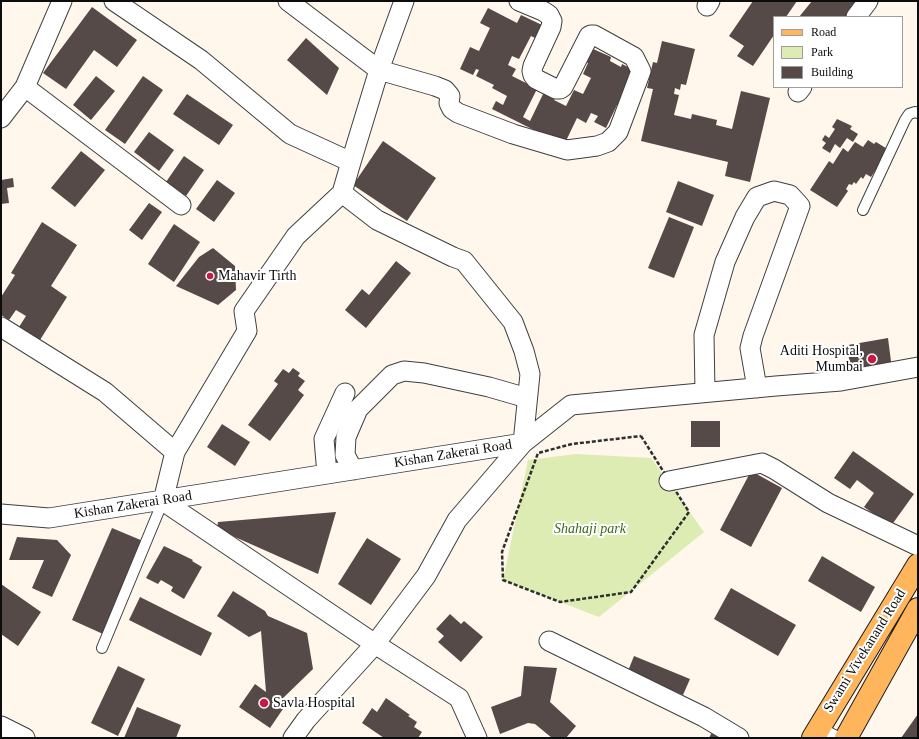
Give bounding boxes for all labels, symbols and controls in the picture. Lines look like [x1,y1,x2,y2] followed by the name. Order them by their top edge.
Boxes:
[773,16,903,88] legend
[811,25,836,39] text: Road
[811,45,833,59] text: Park
[811,65,853,79] text: Building
[218,268,296,284] place label: Mahavir Tirth
[205,271,215,281] marker: Mahavir Tirth
[780,343,863,376] place label: Aditi Hospital, Mumbai
[866,353,878,365] marker: Aditi Hospital, Mumbai
[393,436,513,472] street label: Kishan Zakerai Road
[73,487,193,523] street label: Kishan Zakerai Road
[554,521,626,537] park label: Shahaji park
[820,586,910,716] street label: Swami Vivekanand Road
[273,695,355,711] place label: Savla Hospital
[258,697,270,709] marker: Savla Hospital

